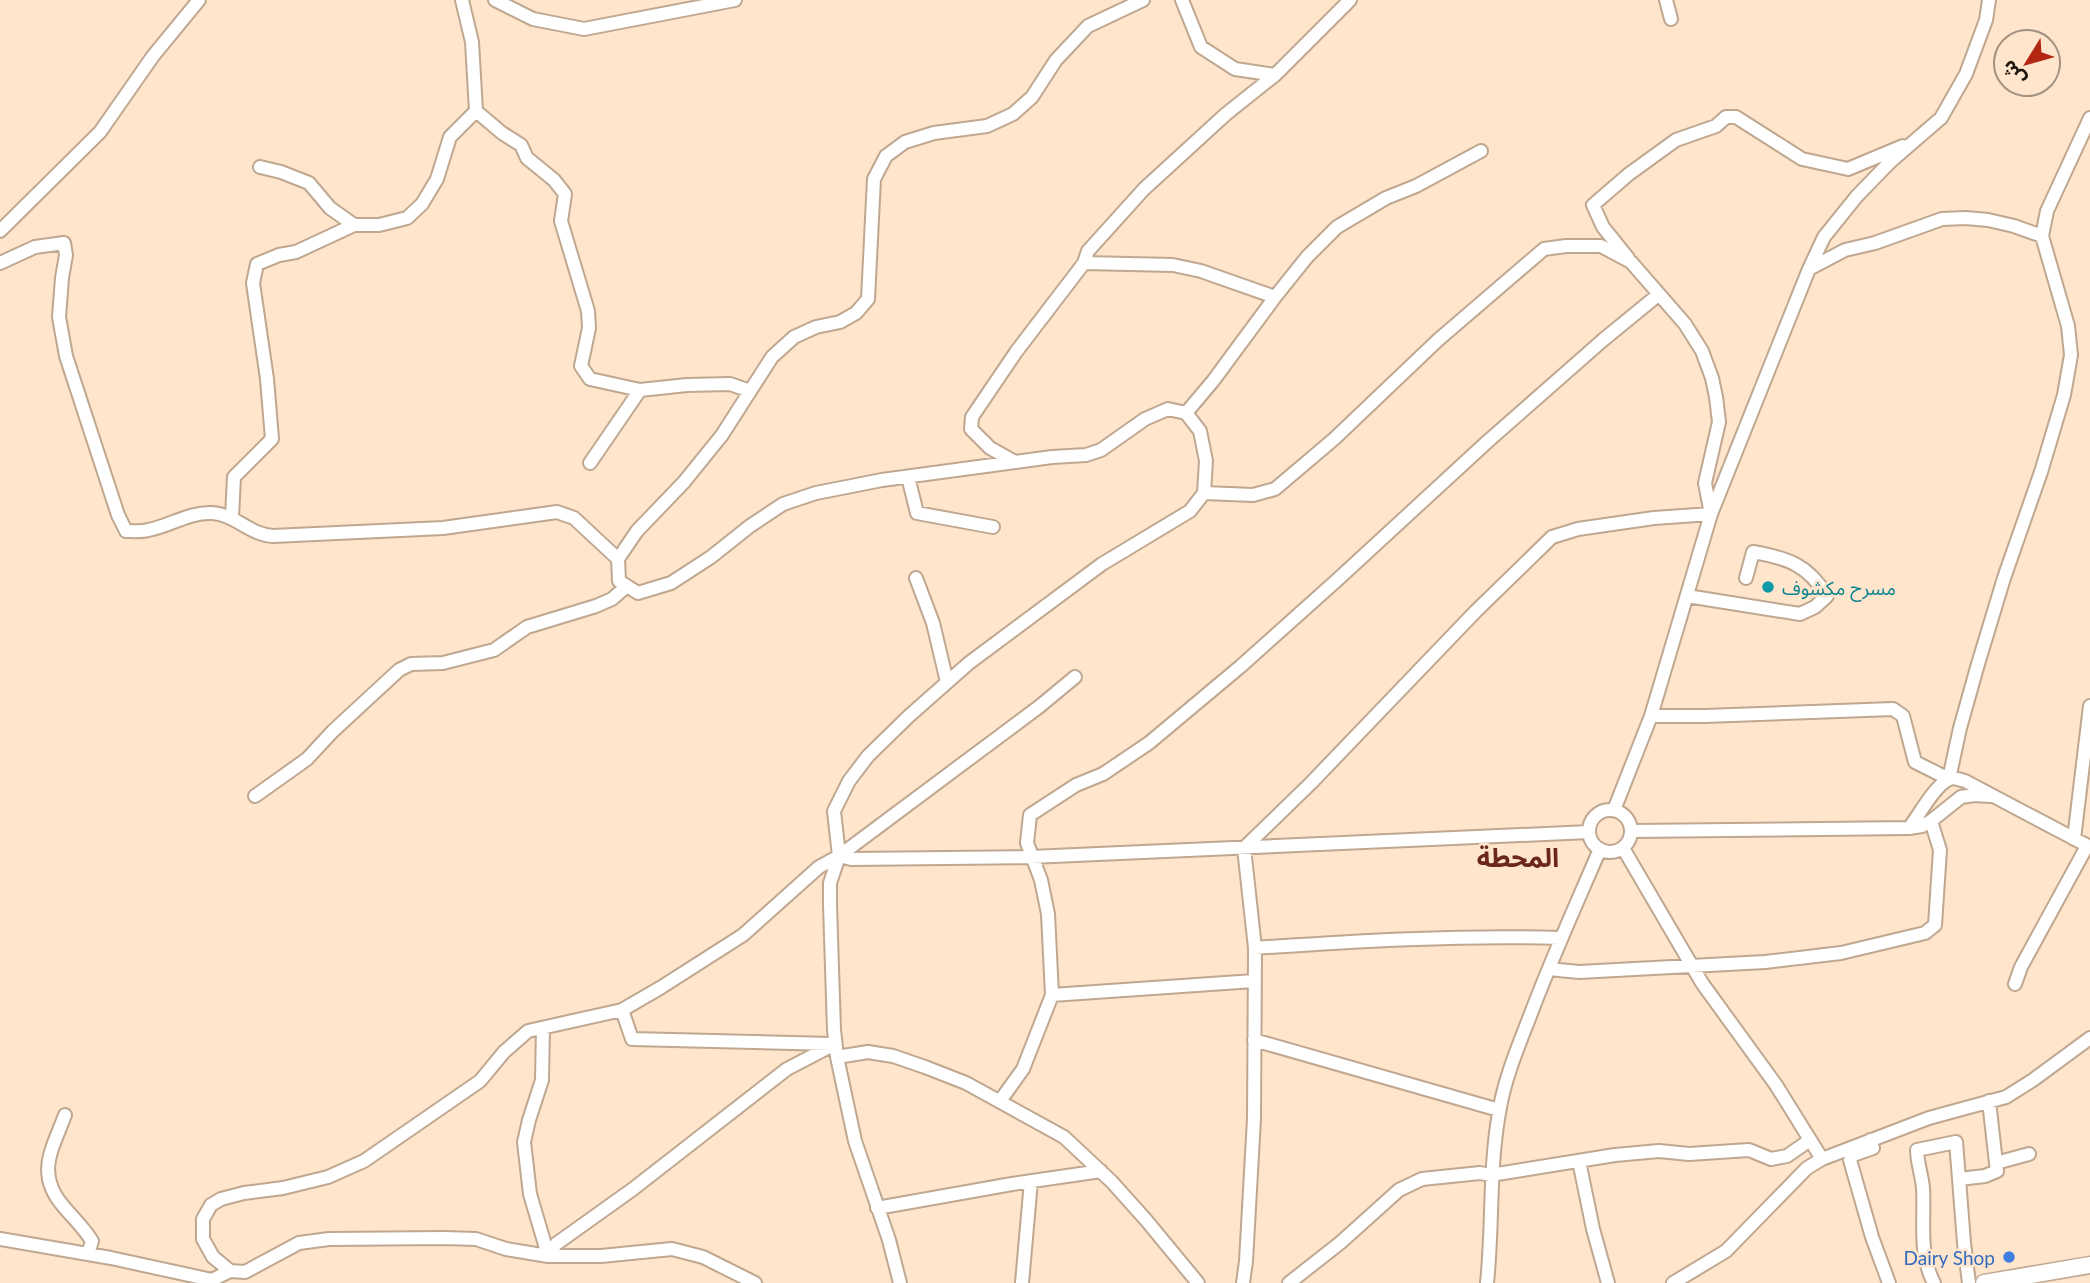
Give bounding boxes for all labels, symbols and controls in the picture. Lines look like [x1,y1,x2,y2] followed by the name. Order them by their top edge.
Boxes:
[1992,28,2062,98] north arrow
[1996,56,2030,91] text: ش
[1782,576,1896,602] place label: مسرح مكشوف
[1760,579,1776,595] marker: مسرح مكشوف
[1477,841,1559,873] district label: المحطة
[1904,1246,1995,1269] place label: Dairy Shop
[2001,1249,2017,1265] marker: Dairy Shop

